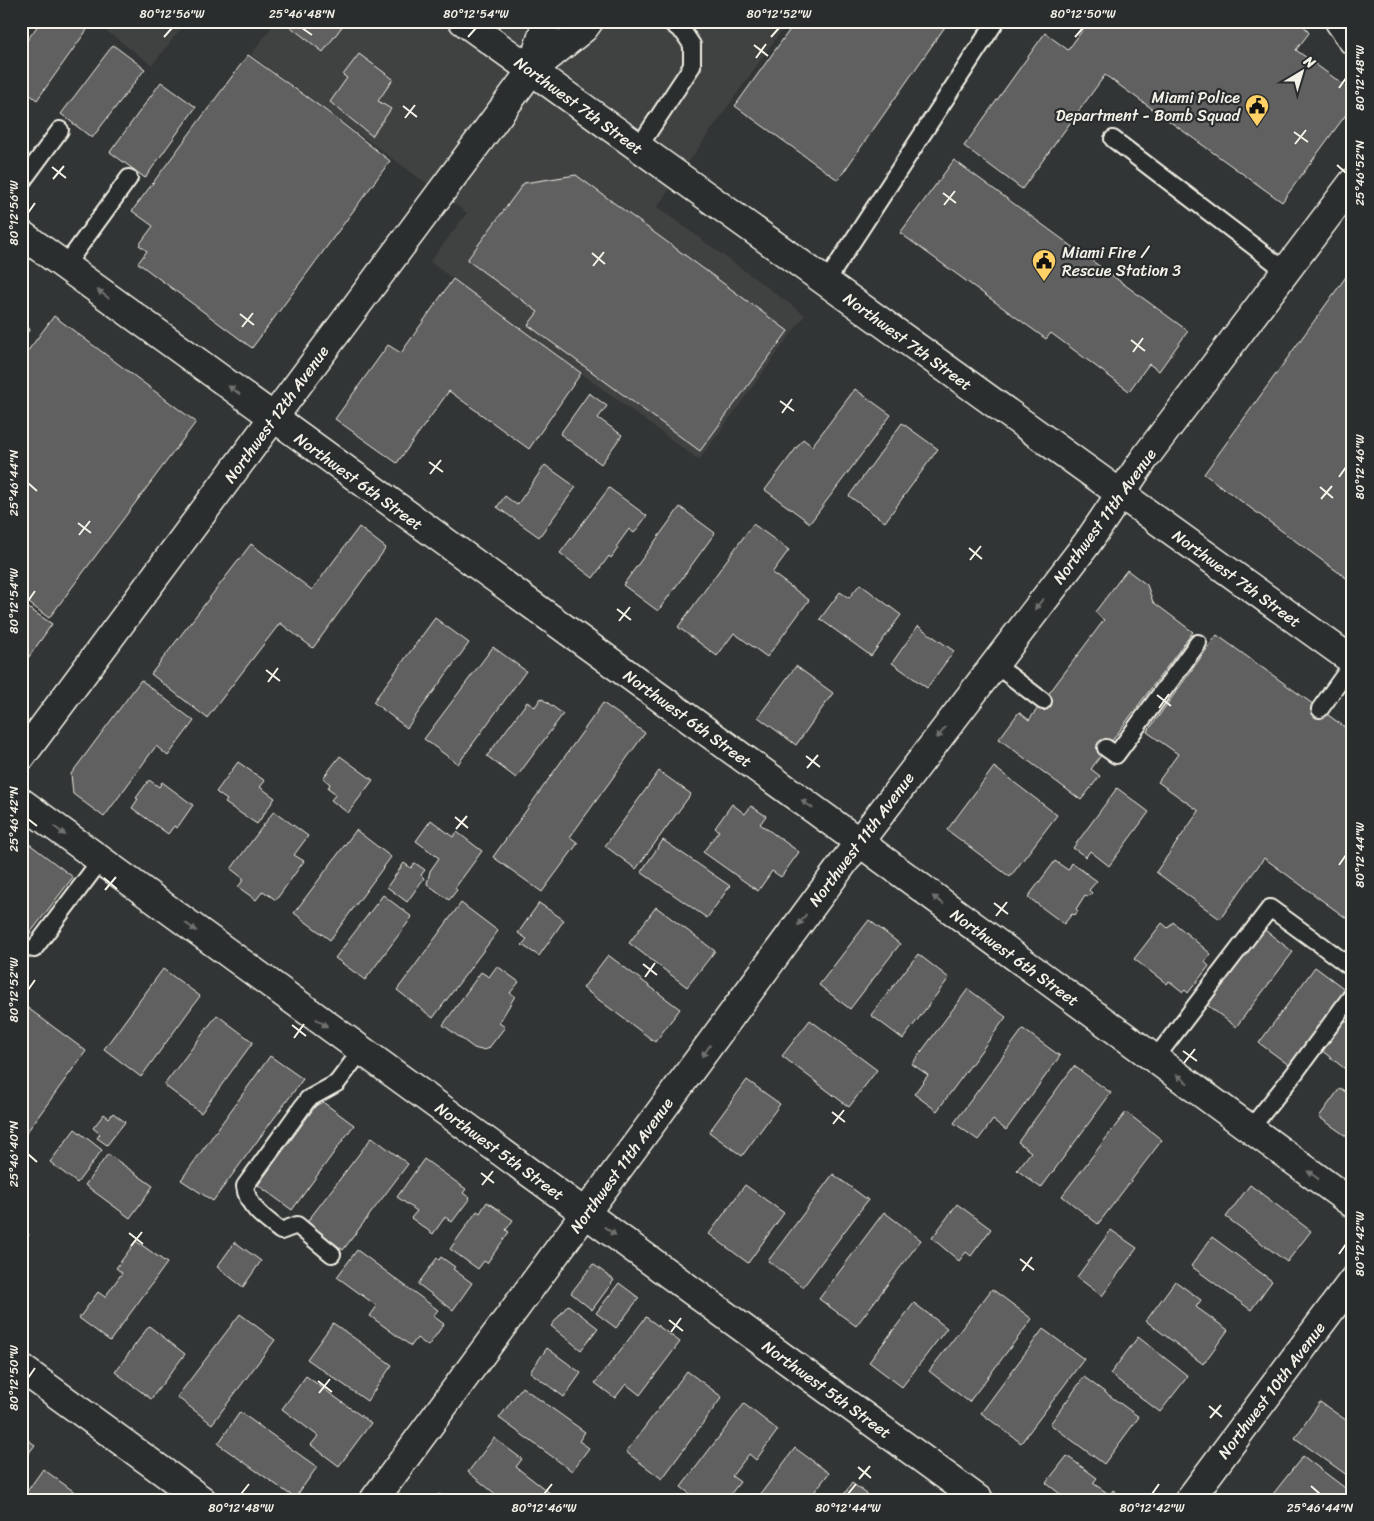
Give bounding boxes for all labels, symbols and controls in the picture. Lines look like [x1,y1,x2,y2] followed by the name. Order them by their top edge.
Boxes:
[140,3,205,25] text: 80°12'56"W
[269,3,336,25] text: 25°46'48"N
[443,3,510,25] text: 80°12'54"W
[747,3,812,25] text: 80°12'52"W
[1050,3,1117,25] text: 80°12'50"W
[1349,45,1371,111] text: 80°12'48"W
[1276,48,1326,98] north arrow
[508,49,649,162] street label: Northwest 7th Street
[1297,49,1321,75] text: N
[1056,83,1242,130] place label: Miami Police Department - Bomb Squad
[1244,93,1270,127] public building icon: Miami Police Department - Bomb Squad
[1349,139,1371,206] text: 25°46'52"N
[3,180,25,245] text: 80°12'56"W
[1062,238,1181,285] place label: Miami Fire / Rescue Station 3
[1031,248,1057,282] public building icon: Miami Fire / Rescue Station 3
[837,285,978,398] street label: Northwest 7th Street
[97,288,110,299] one-way arrow
[216,339,337,490] street label: Northwest 12th Avenue
[227,385,241,395] one-way arrow
[288,425,429,538] street label: Northwest 6th Street
[1349,434,1371,500] text: 80°12'46"W
[1045,442,1164,591] street label: Northwest 11th Avenue
[3,449,25,516] text: 25°46'44"N
[1166,522,1307,635] street label: Northwest 7th Street
[3,567,25,634] text: 80°12'54"W
[1034,597,1045,610] one-way arrow
[617,662,758,775] street label: Northwest 6th Street
[936,726,946,740] one-way arrow
[801,765,922,913] street label: Northwest 11th Avenue
[3,785,25,852] text: 25°46'42"N
[800,799,814,809] one-way arrow
[1349,821,1371,888] text: 80°12'44"W
[53,826,67,836] one-way arrow
[931,895,945,905] one-way arrow
[944,901,1085,1014] street label: Northwest 6th Street
[797,913,807,927] one-way arrow
[184,922,198,932] one-way arrow
[3,957,25,1022] text: 80°12'52"W
[316,1018,329,1028] one-way arrow
[700,1044,711,1057] one-way arrow
[1176,1074,1189,1085] one-way arrow
[562,1091,681,1240] street label: Northwest 11th Avenue
[429,1094,571,1208] street label: Northwest 5th Street
[3,1120,25,1187] text: 25°46'40"N
[1306,1170,1320,1180] one-way arrow
[1349,1211,1371,1277] text: 80°12'42"W
[603,1226,617,1236] one-way arrow
[1210,1315,1333,1465] street label: Northwest 10th Avenue
[756,1332,898,1446] street label: Northwest 5th Street
[3,1344,25,1411] text: 80°12'50"W
[208,1497,274,1519] text: 80°12'48"W
[511,1497,577,1519] text: 80°12'46"W
[815,1497,882,1519] text: 80°12'44"W
[1119,1497,1185,1519] text: 80°12'42"W
[1287,1497,1354,1519] text: 25°46'44"N

